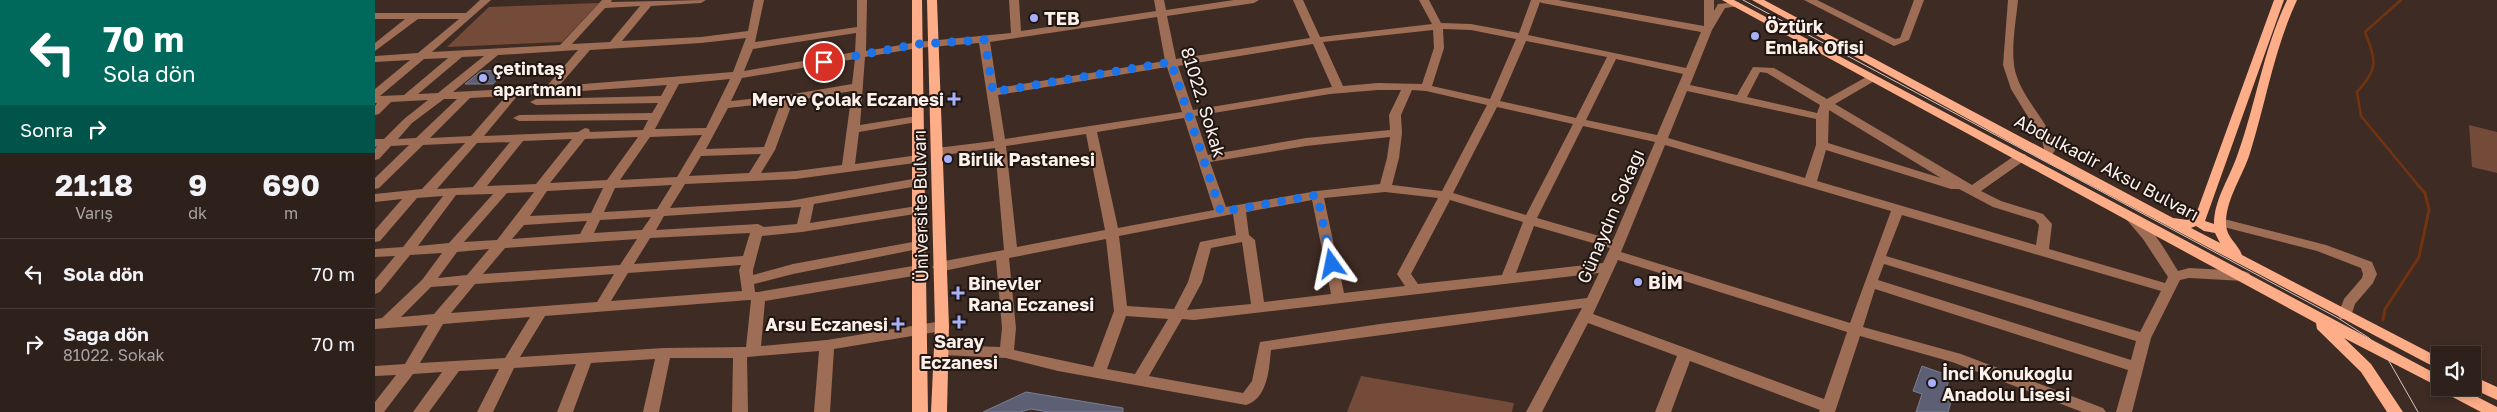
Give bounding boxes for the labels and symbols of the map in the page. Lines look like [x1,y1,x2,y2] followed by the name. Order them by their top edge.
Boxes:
[1044,7,1080,29] place label: TEB
[1028,12,1040,24] marker: TEB
[1765,15,1864,58] place label: Öztürk Emlak Ofisi
[1749,30,1761,42] marker: Öztürk Emlak Ofisi
[803,41,845,83] pin
[1177,44,1231,160] street label: 81022. Sokak
[493,57,582,100] place label: çetintaş apartmanı
[477,72,489,84] marker: çetintaş apartmanı
[752,88,944,110] place label: Merve Çolak Eczanesi
[948,93,960,105] marker: Merve Çolak Eczanesi
[2011,109,2203,225] street label: Abdulkadir Aksu Bulvarı
[908,130,932,282] street label: Üniversite Bulvarı
[1572,145,1648,287] street label: Günaydın Sokağı
[958,148,1095,170] place label: Birlik Pastanesi
[942,153,954,165] marker: Birlik Pastanesi
[1305,237,1357,289] position arrow
[1648,271,1683,293] place label: BİM
[968,272,1094,315] place label: Binevler Rana Eczanesi
[1632,276,1644,288] marker: BİM
[952,287,964,299] marker: Binevler Rana Eczanesi
[765,313,888,335] place label: Arsu Eczanesi
[953,316,965,328] marker: Saray Eczanesi
[892,318,904,330] marker: Arsu Eczanesi
[920,330,998,373] place label: Saray Eczanesi
[1942,362,2073,405] place label: İnci Konukoğlu Anadolu Lisesi
[1926,377,1938,389] marker: İnci Konukoğlu Anadolu Lisesi

